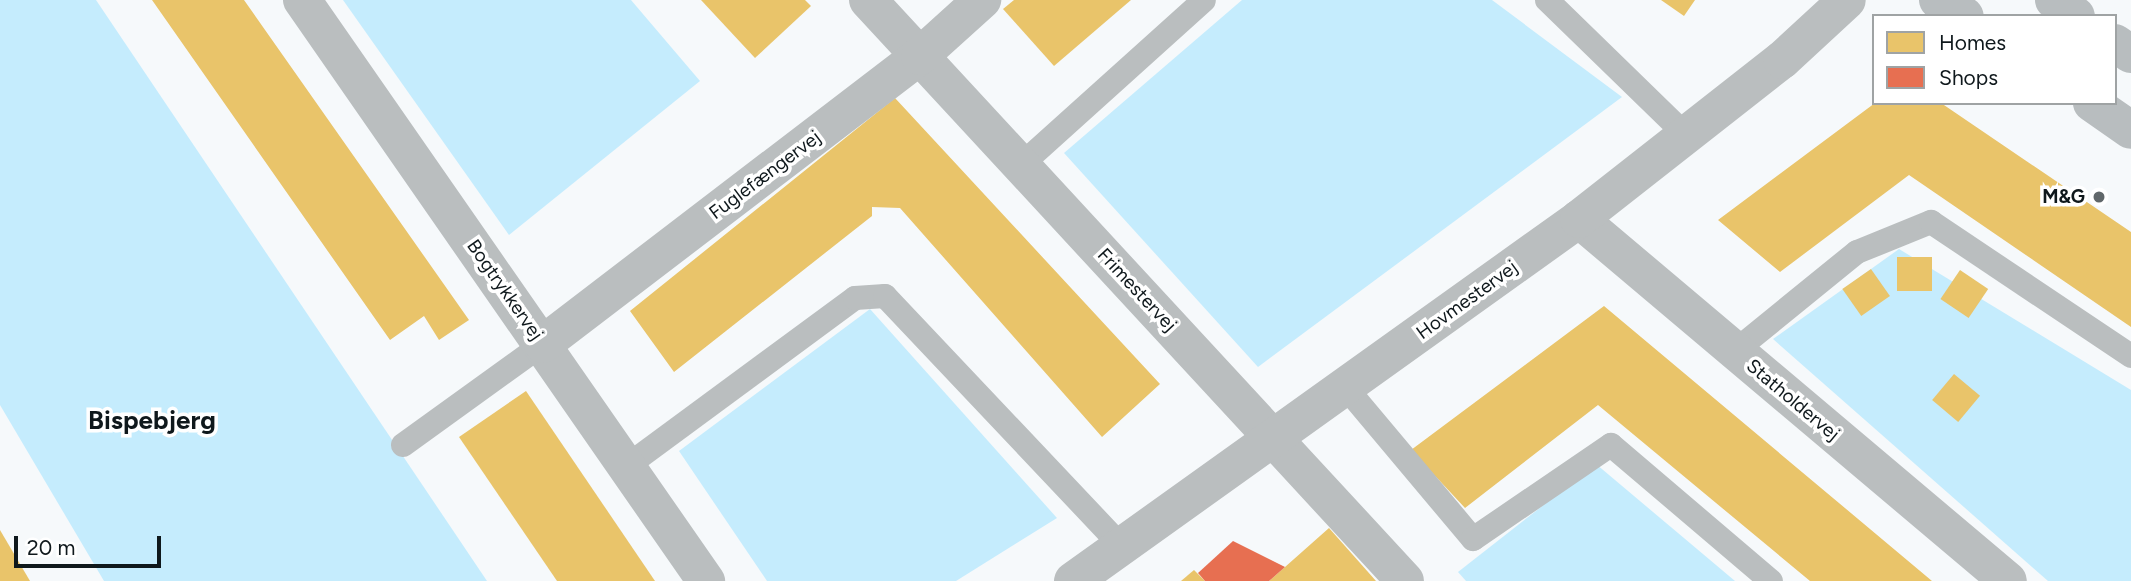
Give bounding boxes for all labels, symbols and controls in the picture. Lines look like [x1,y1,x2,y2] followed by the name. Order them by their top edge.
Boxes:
[1872,14,2117,105] legend
[1939,30,2006,55] text: Homes
[1939,65,1998,90] text: Shops
[705,126,825,224] street label: Fuglefængervej
[2042,186,2085,208] place label: M&G
[2091,189,2107,205] marker: M&G
[462,235,548,345] street label: Bogtrykkervej
[1093,244,1181,336] street label: Frimestervej
[1412,256,1522,344] street label: Hovmestervej
[1742,354,1844,446] street label: Statholdervej
[88,405,216,437] district label: Bispebjerg
[18,522,164,566] scale bar
[27,535,75,560] text: 20 m

